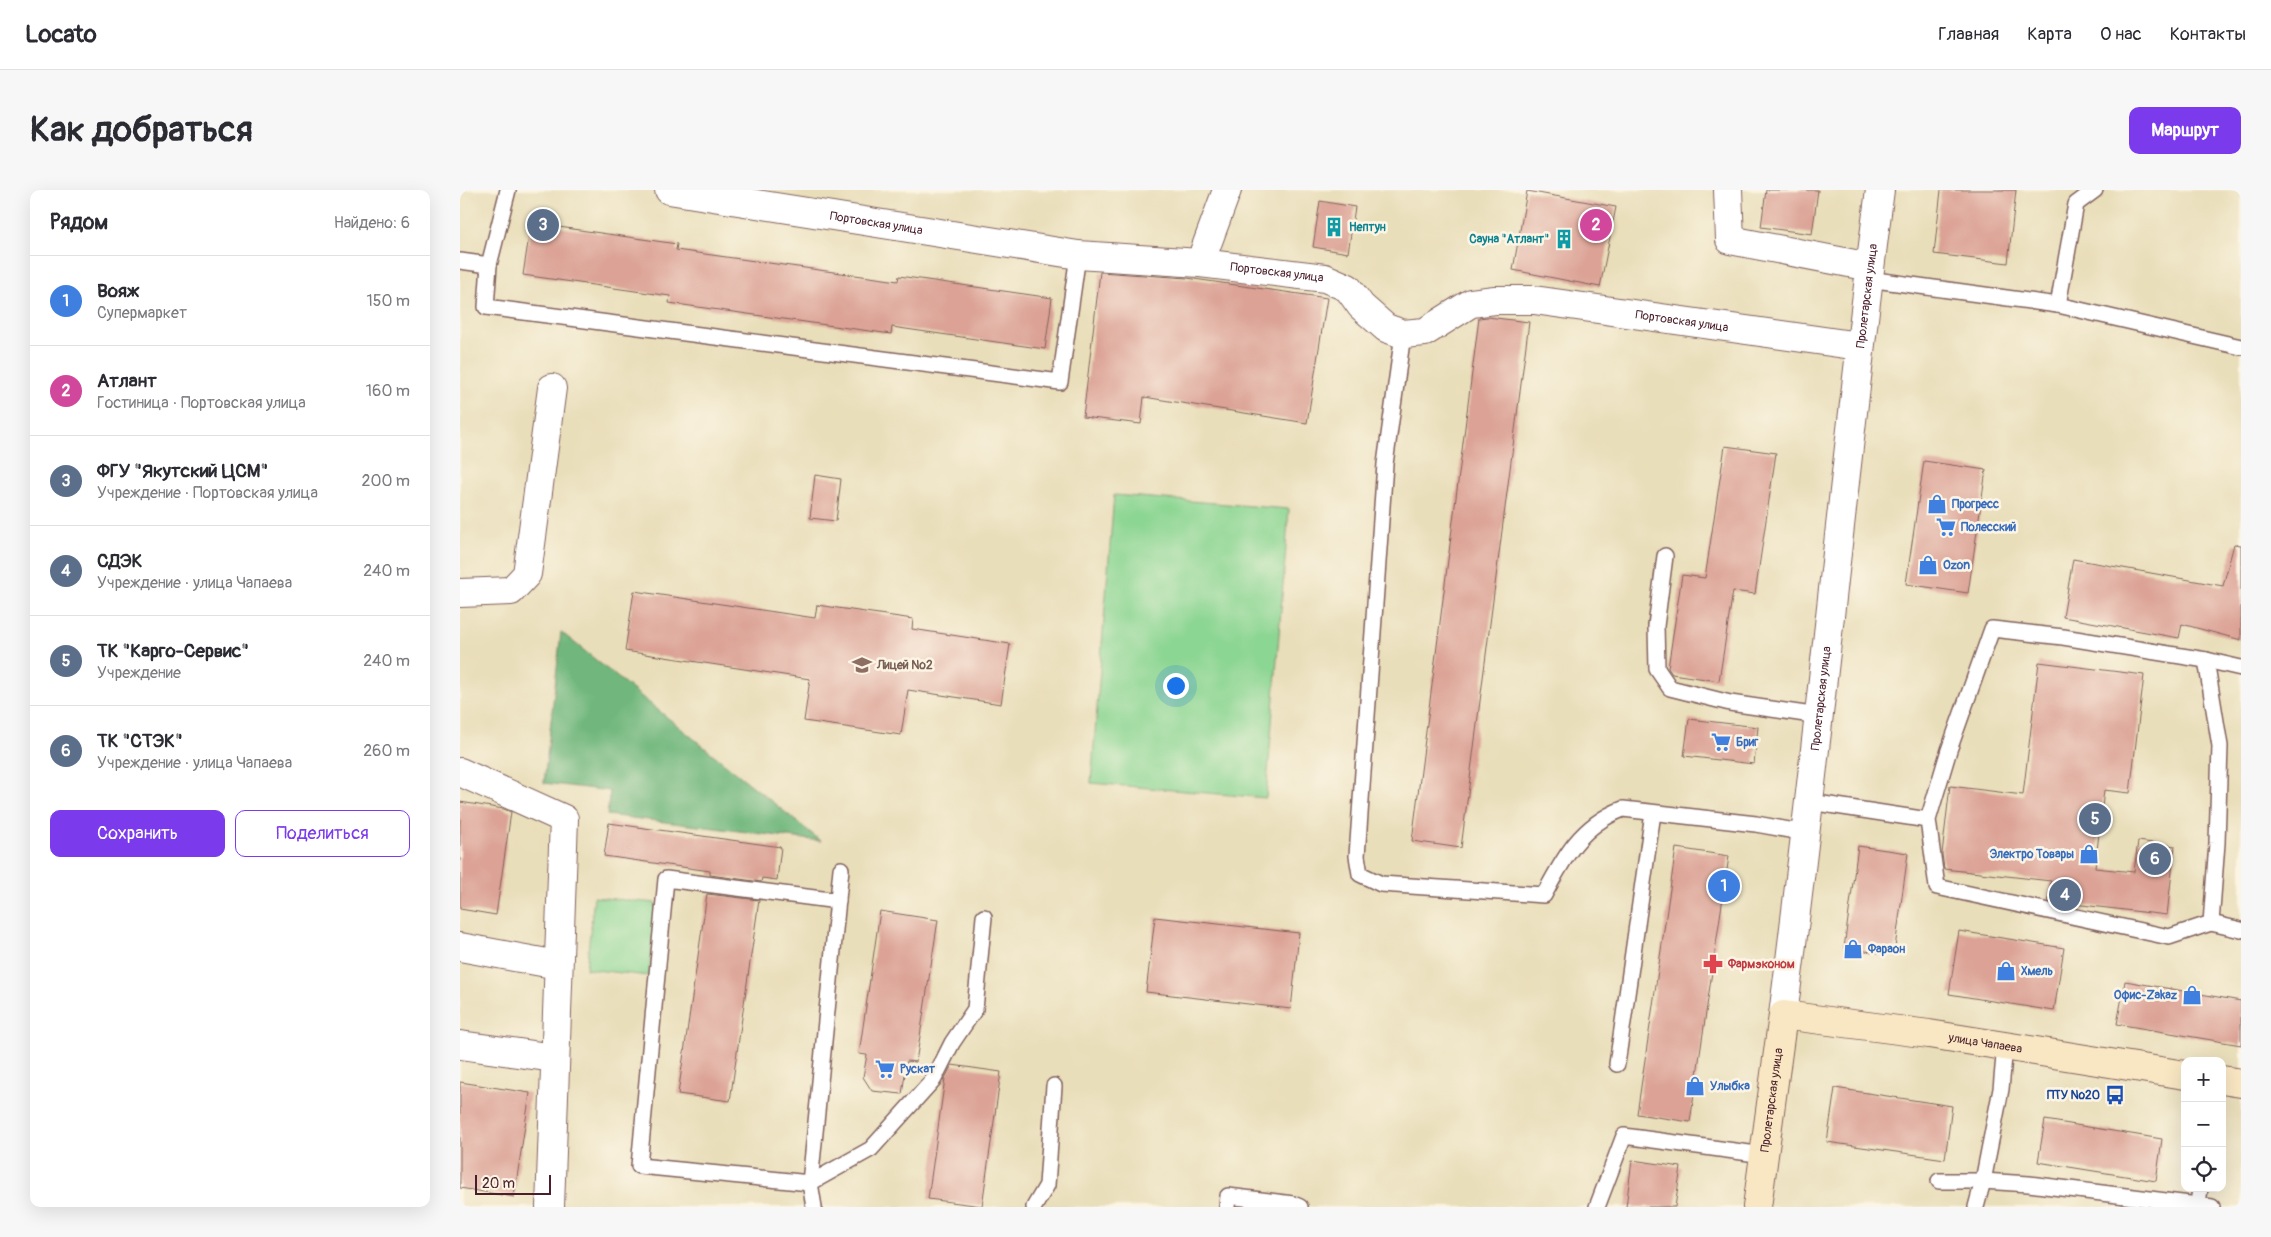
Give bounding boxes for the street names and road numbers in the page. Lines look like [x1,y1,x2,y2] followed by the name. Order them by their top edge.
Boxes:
[829,209,924,238] street label: Портовская улица
[1853,243,1881,349] street label: Пролетарская улица
[1230,260,1325,286] street label: Портовская улица
[1634,307,1730,335] street label: Портовская улица
[1808,645,1835,751] street label: Пролетарская улица
[1946,1030,2024,1057] street label: улица Чапаева
[1758,1047,1787,1153] street label: Пролетарская улица

